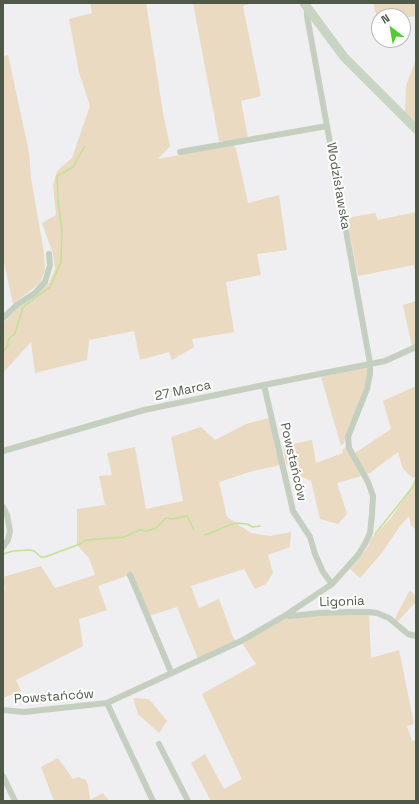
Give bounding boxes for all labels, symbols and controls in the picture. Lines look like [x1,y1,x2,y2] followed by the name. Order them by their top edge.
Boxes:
[371,8,411,48] north arrow
[379,11,392,26] text: N
[323,141,353,231] street label: Wodzisławska
[153,377,213,405] street label: 27 Marca
[276,421,310,503] street label: Powstańców
[319,593,365,611] street label: Ligonia
[14,686,94,708] street label: Powstańców

